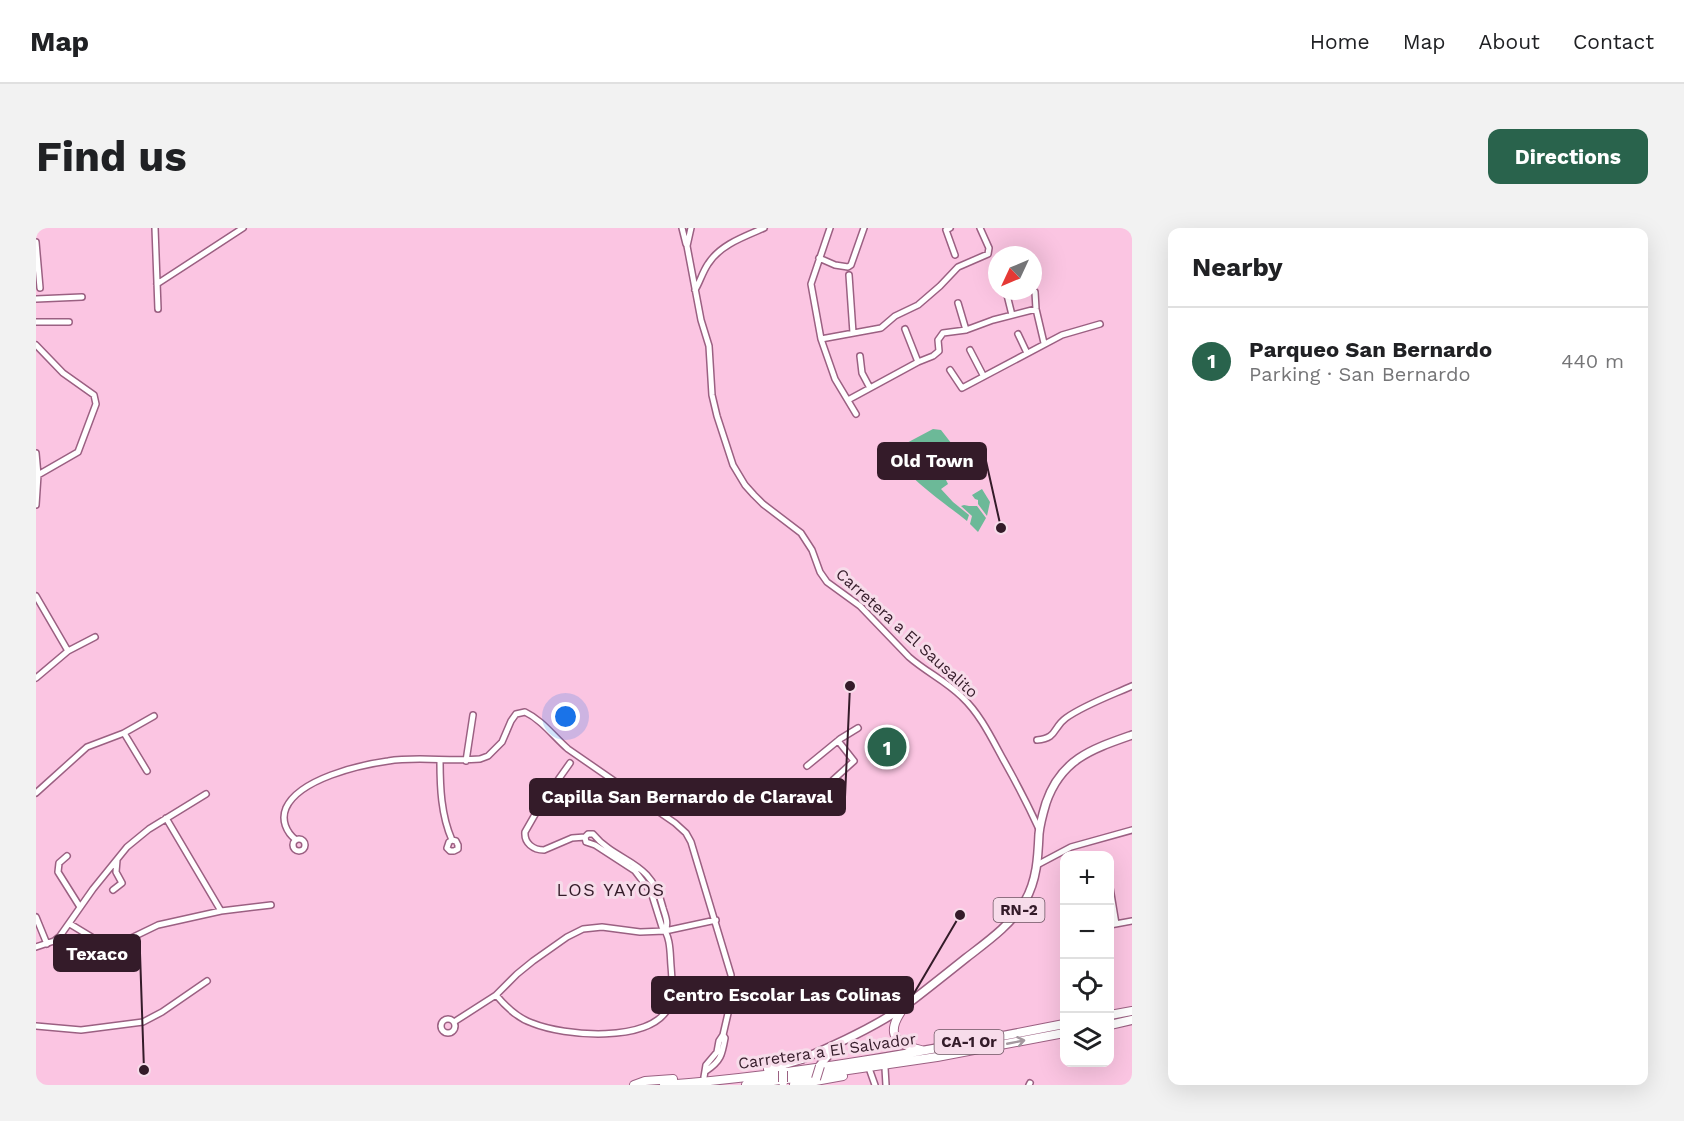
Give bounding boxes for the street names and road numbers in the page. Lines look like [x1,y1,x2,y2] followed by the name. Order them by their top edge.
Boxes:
[832,564,982,702] street label: Carretera a El Sausalito
[994,898,1044,922] road number: RN-2
[737,1029,918,1073] street label: Carretera a El Salvador
[934,1030,1004,1054] road number: CA-1 Or

